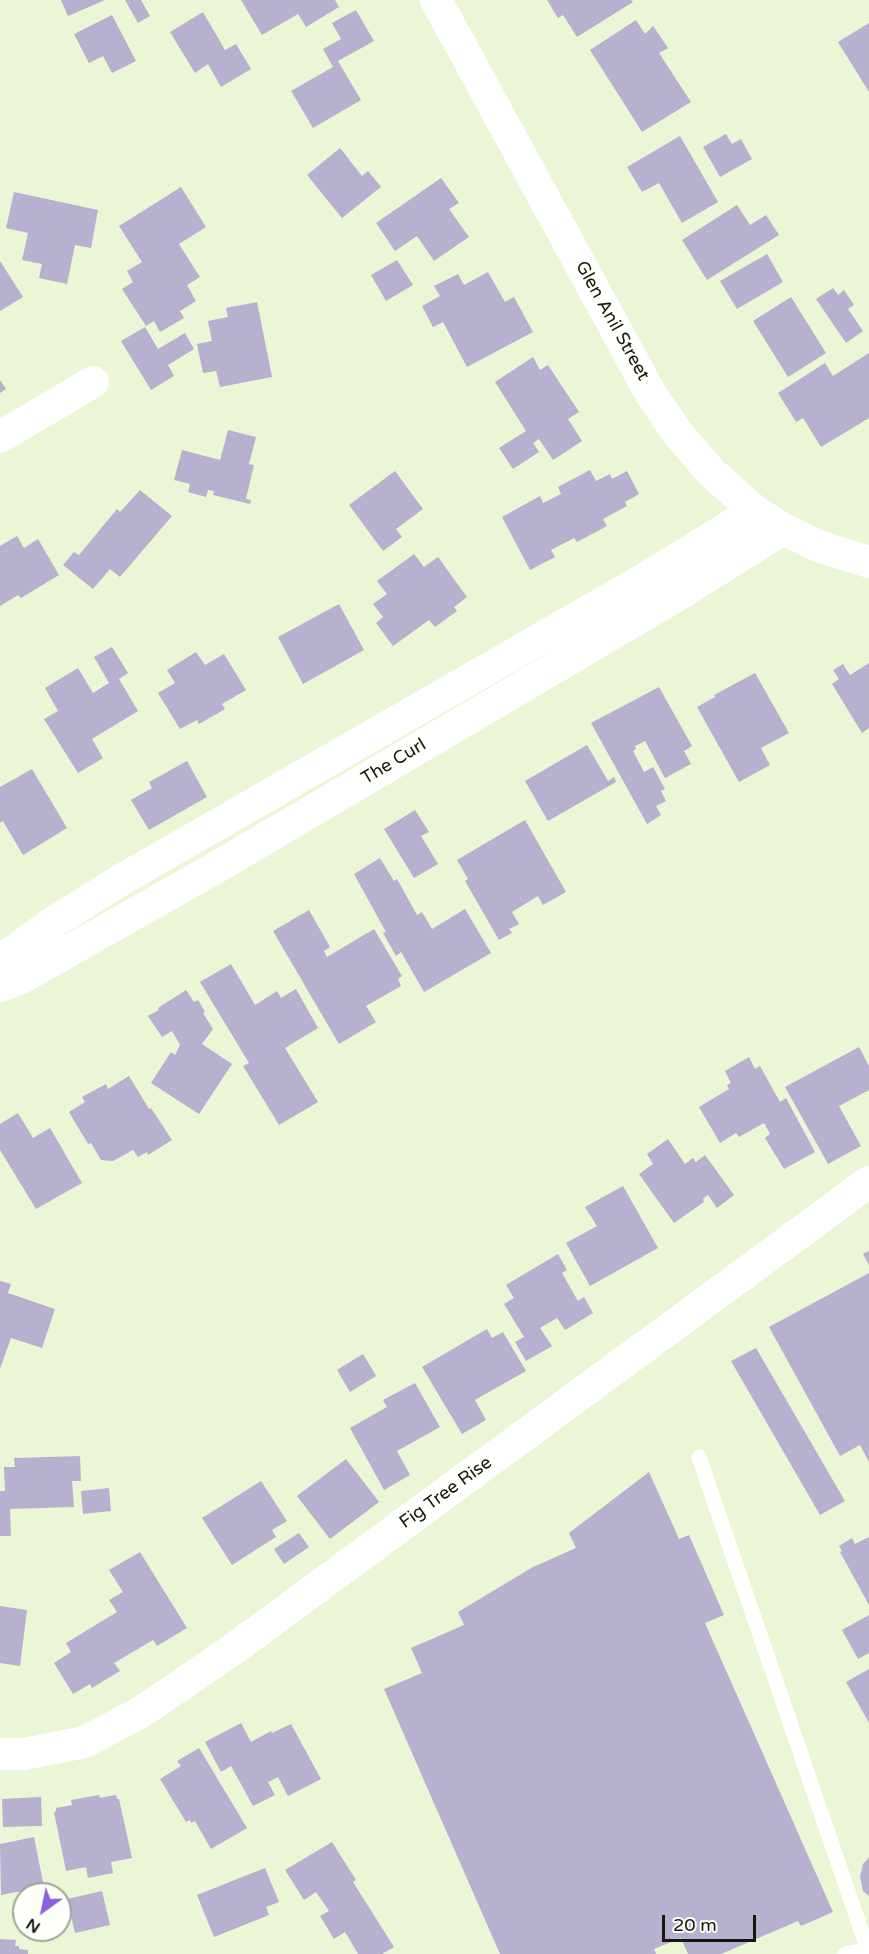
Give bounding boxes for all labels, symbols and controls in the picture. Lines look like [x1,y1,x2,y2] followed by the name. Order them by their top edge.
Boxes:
[570,257,654,385] street label: Glen Anil Street
[358,734,430,790] street label: The Curl
[396,1452,496,1534] street label: Fig Tree Rise
[12,1882,72,1942] north arrow
[665,1903,760,1941] scale bar
[22,1914,44,1937] text: N
[673,1914,717,1936] text: 20 m

